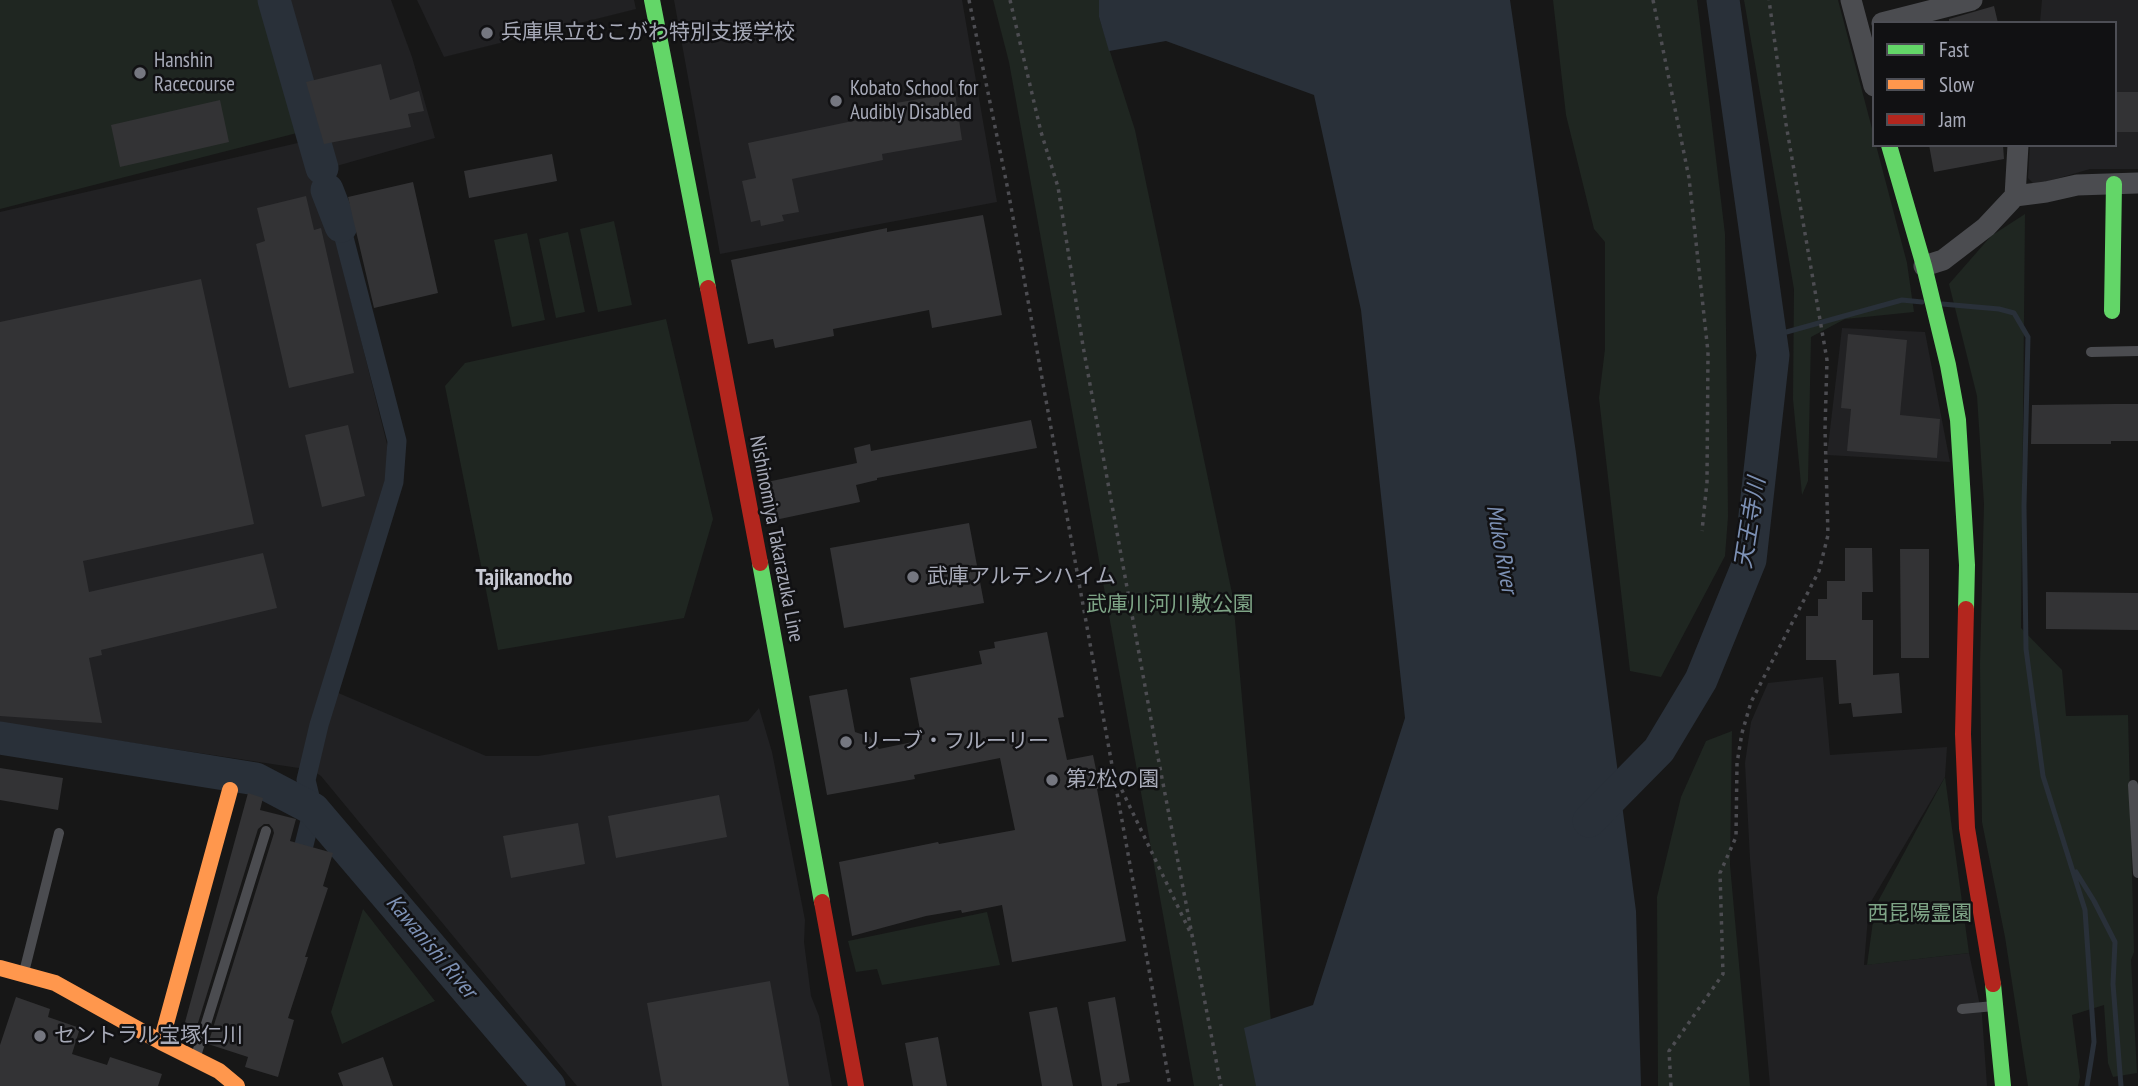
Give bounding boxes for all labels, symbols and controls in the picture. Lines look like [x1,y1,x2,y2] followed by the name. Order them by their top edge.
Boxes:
[501,20,795,46] place label: 兵庫県立むこがわ特別支援学校
[1872,21,2117,147] legend
[479,25,495,41] marker: 兵庫県立むこがわ特別支援学校
[1939,36,1969,63] text: Fast
[154,48,235,98] place label: Hanshin Racecourse
[132,65,148,81] marker: Hanshin Racecourse
[1939,71,1974,98] text: Slow
[850,76,978,126] place label: Kobato School for Audibly Disabled
[828,93,844,109] marker: Kobato School for Audibly Disabled
[1939,106,1966,133] text: Jam
[744,434,808,644] street label: Nishinomiya Takarazuka Line
[1730,475,1772,571] water label: 天王寺川
[1480,503,1522,595] water label: Muko River
[476,564,572,592] district label: Tajikanocho
[927,564,1116,590] place label: 武庫アルテンハイム
[905,569,921,585] marker: 武庫アルテンハイム
[1086,592,1254,618] park label: 武庫川河川敷公園
[860,729,1049,755] place label: リーブ・フルーリー
[838,734,854,750] marker: リーブ・フルーリー
[1066,767,1159,793] place label: 第2松の園
[1044,772,1060,788] marker: 第2松の園
[380,890,482,1004] water label: Kawanishi River
[1868,901,1972,927] park label: 西昆陽霊園
[54,1023,243,1049] place label: セントラル宝塚仁川
[32,1028,48,1044] marker: セントラル宝塚仁川

